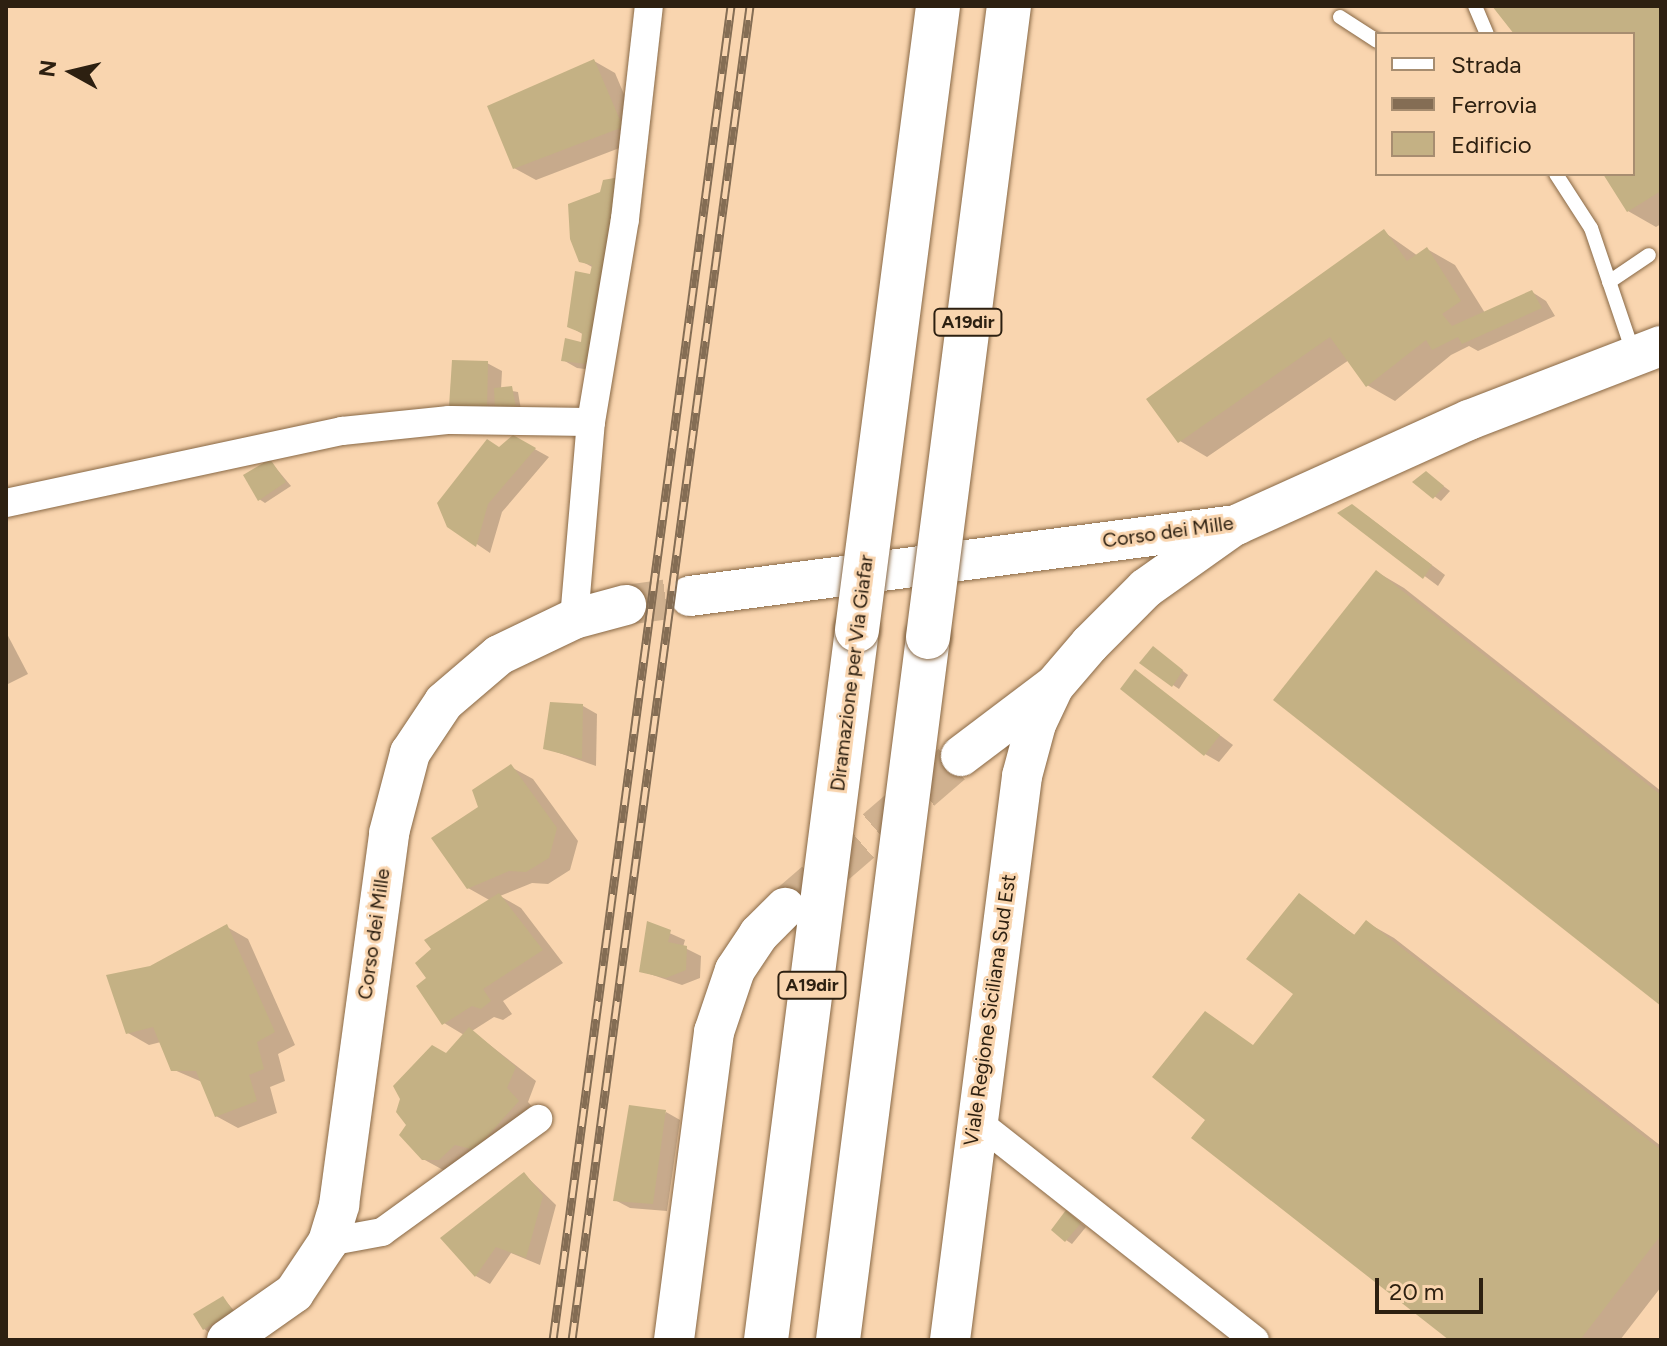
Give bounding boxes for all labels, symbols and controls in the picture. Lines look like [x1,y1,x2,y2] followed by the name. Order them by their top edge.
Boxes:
[32,32,112,112] north arrow
[1375,32,1635,176] legend
[1451,50,1521,79] text: Strada
[33,58,62,79] text: N
[1451,90,1537,119] text: Ferrovia
[1451,130,1532,159] text: Edificio
[932,308,1004,336] road number: A19dir
[1101,511,1235,553] street label: Corso dei Mille
[826,553,878,793] street label: Diramazione per Via Giafar
[353,867,395,1001] street label: Corso dei Mille
[959,873,1021,1147] street label: Viale Regione Siciliana Sud Est
[776,971,848,999] road number: A19dir
[1379,1262,1487,1312] scale bar
[1389,1277,1444,1306] text: 20 m

